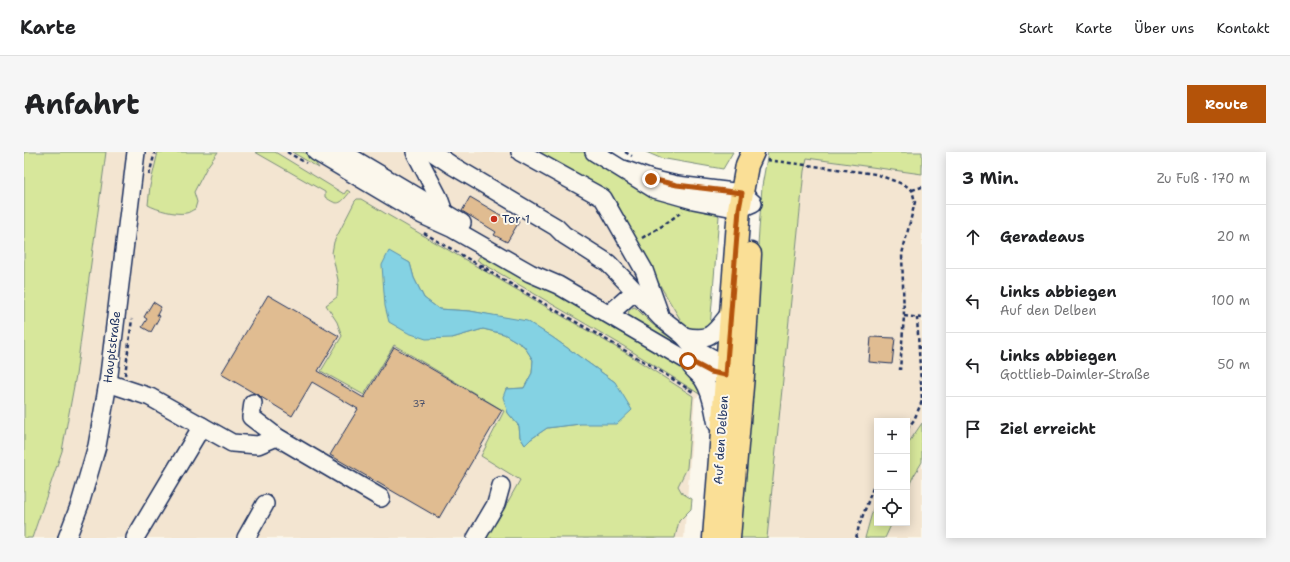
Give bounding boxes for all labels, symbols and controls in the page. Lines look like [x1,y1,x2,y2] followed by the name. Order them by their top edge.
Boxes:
[20,15,76,40] text: Karte
[1019,19,1053,37] text: Start
[1075,19,1112,37] text: Karte
[1134,19,1194,37] text: Über uns
[1216,19,1270,37] text: Kontakt
[24,85,140,123] text: Anfahrt
[1187,85,1266,123] button: Route
[962,167,1019,189] text: 3 Min.
[642,170,660,188] route end
[1157,170,1250,187] text: Zu Fuß · 170 m
[502,211,530,227] place label: Tor 1
[489,214,499,224] marker: Tor 1
[962,226,984,248] icon: ahead
[1000,227,1085,247] text: Geradeaus
[1217,228,1250,245] text: 20 m
[1000,282,1116,302] text: Links abbiegen
[962,290,984,312] icon: left
[1211,292,1250,309] text: 100 m
[1000,302,1096,319] text: Auf den Delben
[100,310,124,384] street label: Hauptstraße
[1000,346,1116,366] text: Links abbiegen
[679,352,697,370] route start
[962,354,984,376] icon: left
[1217,356,1250,373] text: 50 m
[1000,366,1150,383] text: Gottlieb-Daimler-Straße
[710,395,732,485] street label: Auf den Delben
[412,397,426,410] house number: 37
[874,418,910,526] map controls
[874,418,910,454] button: +
[962,418,984,440] icon: arrive
[1000,419,1096,439] text: Ziel erreicht
[874,454,910,490] button: −
[874,490,910,526] button: locate

